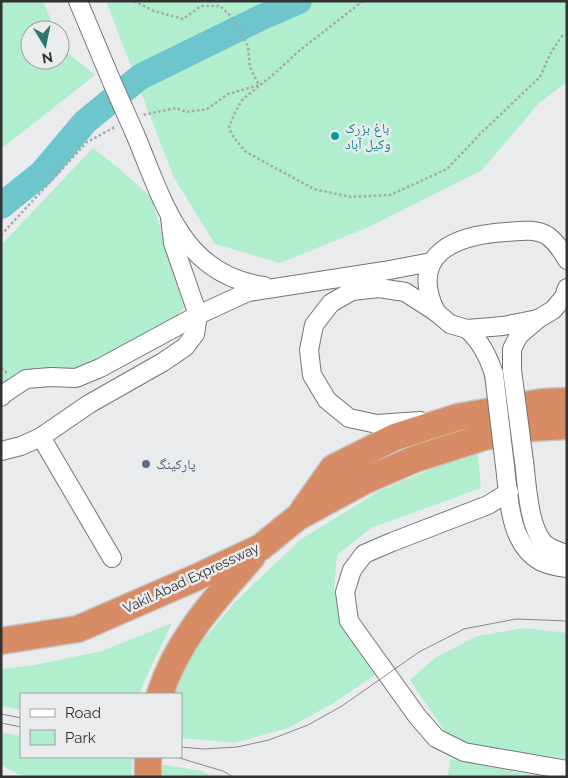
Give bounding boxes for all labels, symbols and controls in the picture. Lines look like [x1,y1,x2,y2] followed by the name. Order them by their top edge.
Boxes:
[20,20,70,70] north arrow
[41,49,54,67] text: N
[345,120,391,153] place label: باغ بزرک وکیل آباد
[329,130,341,142] marker: باغ بزرک وکیل آباد
[156,456,196,473] place label: پارکینگ
[140,458,152,470] marker: پارکینگ
[120,539,262,617] street label: Vakil Abad Expressway
[20,693,182,758] legend
[65,704,101,722] text: Road
[65,729,96,747] text: Park

